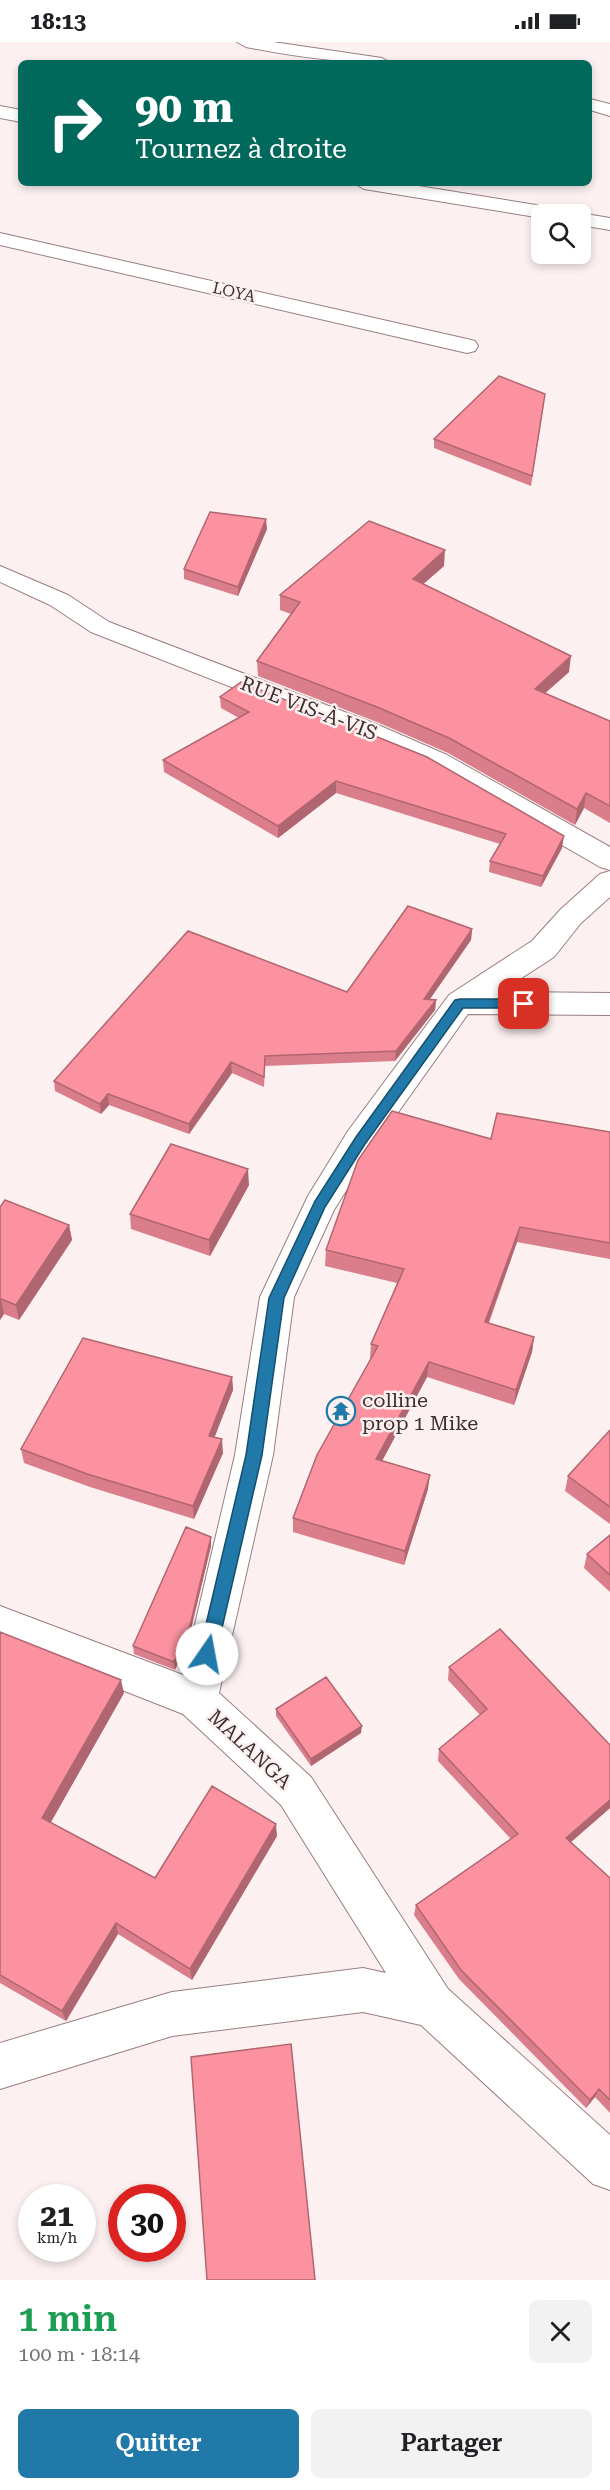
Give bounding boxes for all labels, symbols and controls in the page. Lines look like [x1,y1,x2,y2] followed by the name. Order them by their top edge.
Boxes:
[30,9,86,34] text: 18:13
[135,83,233,132] text: 90 m
[36,84,114,162] icon: right
[135,133,347,165] text: Tournez à droite
[531,204,591,264] map controls
[531,204,591,264] button: search
[211,278,258,306] street label: LOYA
[237,671,381,745] street label: RUE VIS-À-VIS
[498,978,549,1029] pin
[507,987,540,1020] icon: arrive
[362,1388,478,1435] place label: colline prop 1 Mike
[325,1395,357,1427] temple icon: colline prop 1 Mike
[175,1622,239,1686] position arrow
[203,1704,297,1794] street label: MALANGA
[108,2184,186,2262] speed limit sign: 30
[40,2198,74,2233] text: 21
[37,2229,77,2247] text: km/h
[18,2298,117,2340] text: 1 min
[529,2300,592,2363] button: close
[18,2342,140,2366] text: 100 m · 18:14
[18,2409,299,2478] button: Quitter
[311,2409,592,2478] button: Partager

